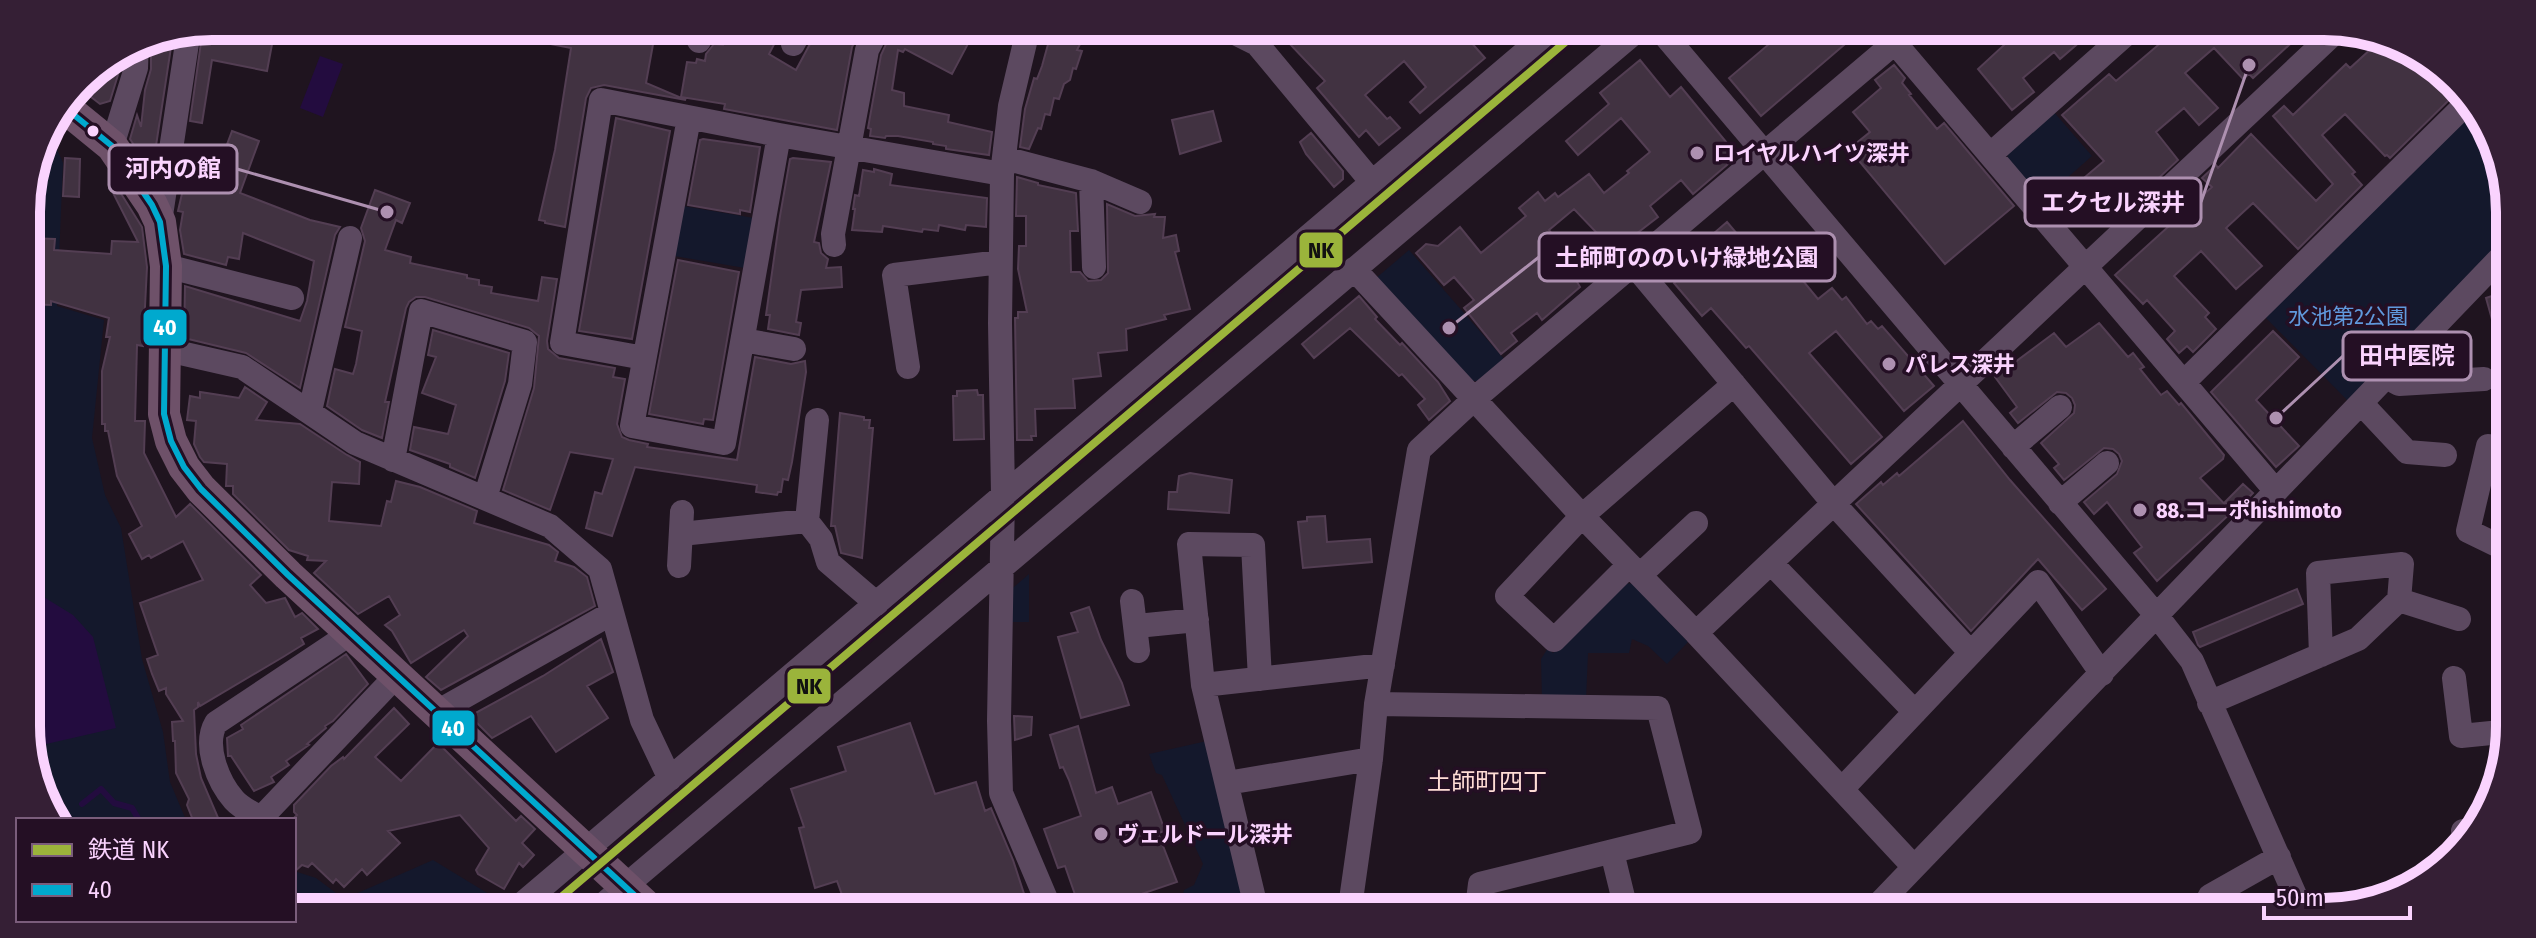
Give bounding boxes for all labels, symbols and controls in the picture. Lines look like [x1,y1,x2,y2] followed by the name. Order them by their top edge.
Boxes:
[85,123,101,139] unlabelled marker
[1713,140,1910,167] place label: ロイヤルハイツ深井
[1688,144,1706,162] marker: ロイヤルハイツ深井
[109,145,237,193] callout: 河内の館
[125,155,221,183] text: 河内の館
[2025,178,2201,226] callout: エクセル深井
[2041,189,2185,217] text: エクセル深井
[1298,231,1344,269] line badge: NK
[1539,233,1835,281] callout: 土師町ののいけ緑地公園
[1308,237,1335,264] text: NK
[1555,244,1819,272] text: 土師町ののいけ緑地公園
[2288,303,2408,330] park label: 水池第2公園
[142,308,188,347] line badge: 40
[153,314,177,341] text: 40
[2343,332,2471,380] callout: 田中医院
[2359,342,2455,370] text: 田中医院
[1905,351,2015,378] place label: パレス深井
[1880,355,1898,373] marker: パレス深井
[2156,497,2342,524] place label: 88.コーポhishimoto
[2131,501,2149,519] marker: 88.コーポhishimoto
[786,667,832,705] line badge: NK
[796,673,823,700] text: NK
[431,709,476,747] line badge: 40
[441,715,465,742] text: 40
[1427,768,1547,796] district label: 土師町四丁
[16,818,296,922] legend
[1117,821,1293,848] place label: ヴェルドール深井
[1092,825,1110,843] marker: ヴェルドール深井
[88,836,169,864] text: 鉄道 NK
[2264,870,2410,920] scale bar
[88,876,112,904] text: 40
[2276,884,2324,912] text: 50 m

